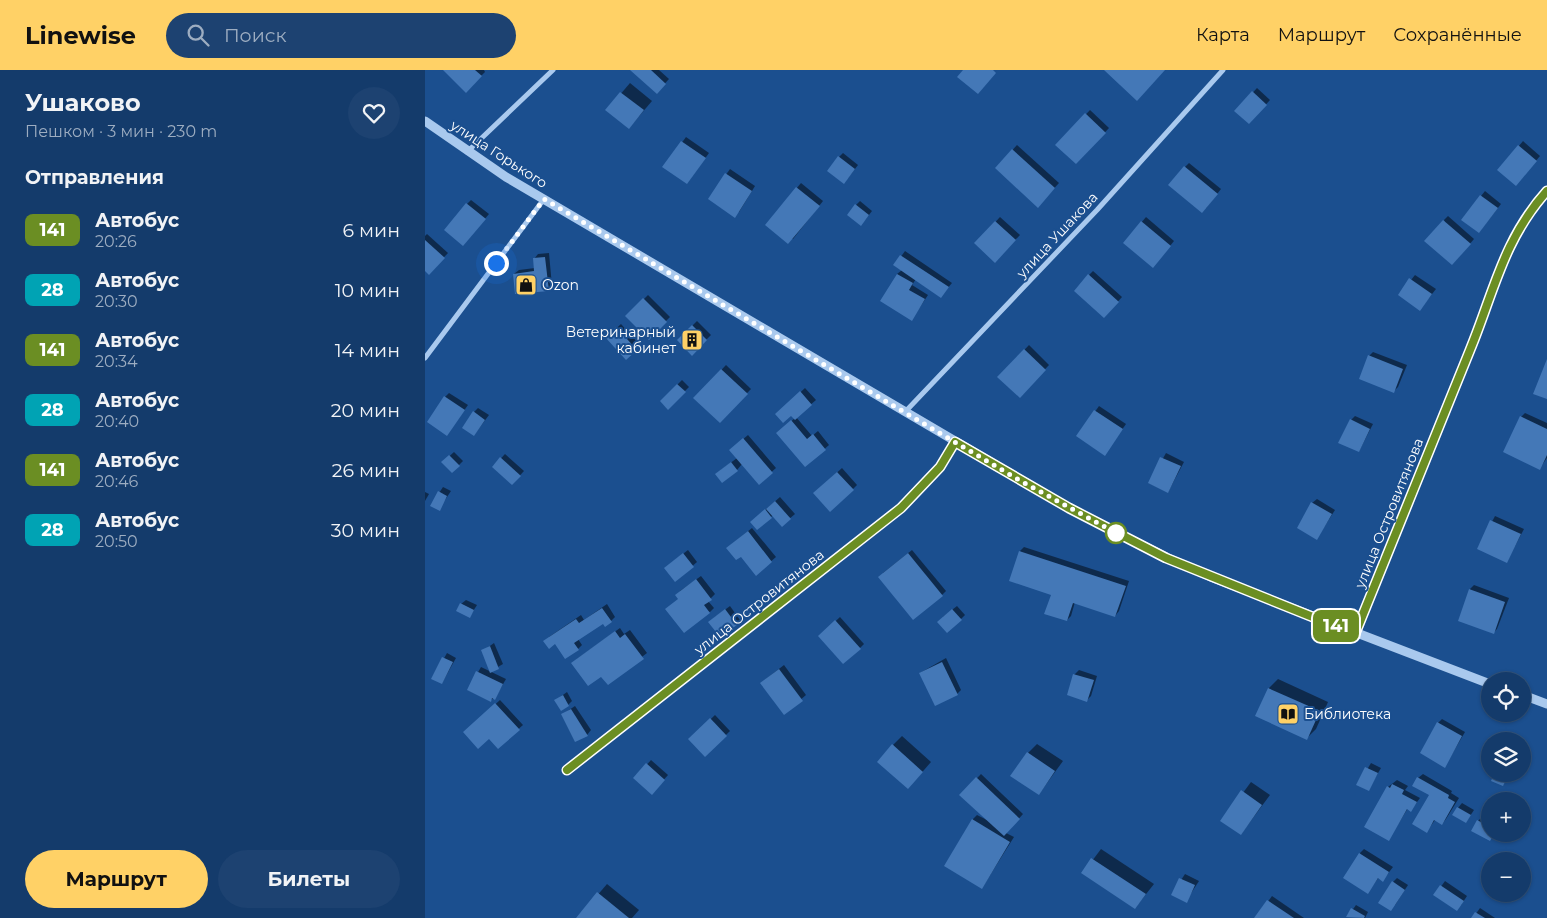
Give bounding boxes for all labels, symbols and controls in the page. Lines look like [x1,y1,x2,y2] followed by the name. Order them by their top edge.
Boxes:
[166,13,516,58] search box
[25,21,136,50] text: Linewise
[184,21,212,49] icon: search
[224,24,286,47] text: Поиск
[1196,24,1250,46] text: Карта
[1278,24,1365,46] text: Маршрут
[1393,24,1522,46] text: Сохранённые
[348,87,400,139] button: heart
[25,88,141,117] text: Ушаково
[446,115,551,192] street label: улица Горького
[25,122,217,141] text: Пешком · 3 мин · 230 m
[25,166,164,189] text: Отправления
[1012,188,1101,282] street label: улица Ушакова
[95,209,179,232] text: Автобус
[39,219,66,241] text: 141
[343,219,400,242] text: 6 мин
[95,232,137,251] text: 20:26
[484,251,509,276] your location
[95,269,179,292] text: Автобус
[514,273,538,297] shop icon: Ozon
[542,276,579,294] place label: Ozon
[41,279,64,301] text: 28
[335,279,400,302] text: 10 мин
[95,292,138,311] text: 20:30
[566,323,676,357] place label: Ветеринарный кабинет
[680,328,704,352] building icon: Ветеринарный кабинет
[95,329,179,352] text: Автобус
[39,339,66,361] text: 141
[335,339,400,362] text: 14 мин
[95,352,138,371] text: 20:34
[95,389,179,412] text: Автобус
[41,399,64,421] text: 28
[331,399,400,422] text: 20 мин
[95,412,139,431] text: 20:40
[1350,435,1427,592] street label: улица Островитянова
[95,449,179,472] text: Автобус
[39,459,66,481] text: 141
[332,459,400,482] text: 26 мин
[95,472,138,491] text: 20:46
[95,509,179,532] text: Автобус
[41,519,64,541] text: 28
[331,519,400,542] text: 30 мин
[1105,522,1127,544] unlabelled marker
[95,532,138,551] text: 20:50
[690,546,828,659] street label: улица Островитянова
[1307,610,1365,642] line badge: 141
[1323,615,1349,637] text: 141
[1481,672,1531,902] map controls
[1481,672,1531,722] button: locate
[1276,702,1300,726] library icon: Библиотека
[1304,705,1391,723] place label: Библиотека
[1481,732,1531,782] button: layers
[1481,792,1531,842] button: +
[25,850,208,908] button: Маршрут
[218,850,400,908] button: Билеты
[1481,852,1531,902] button: −

